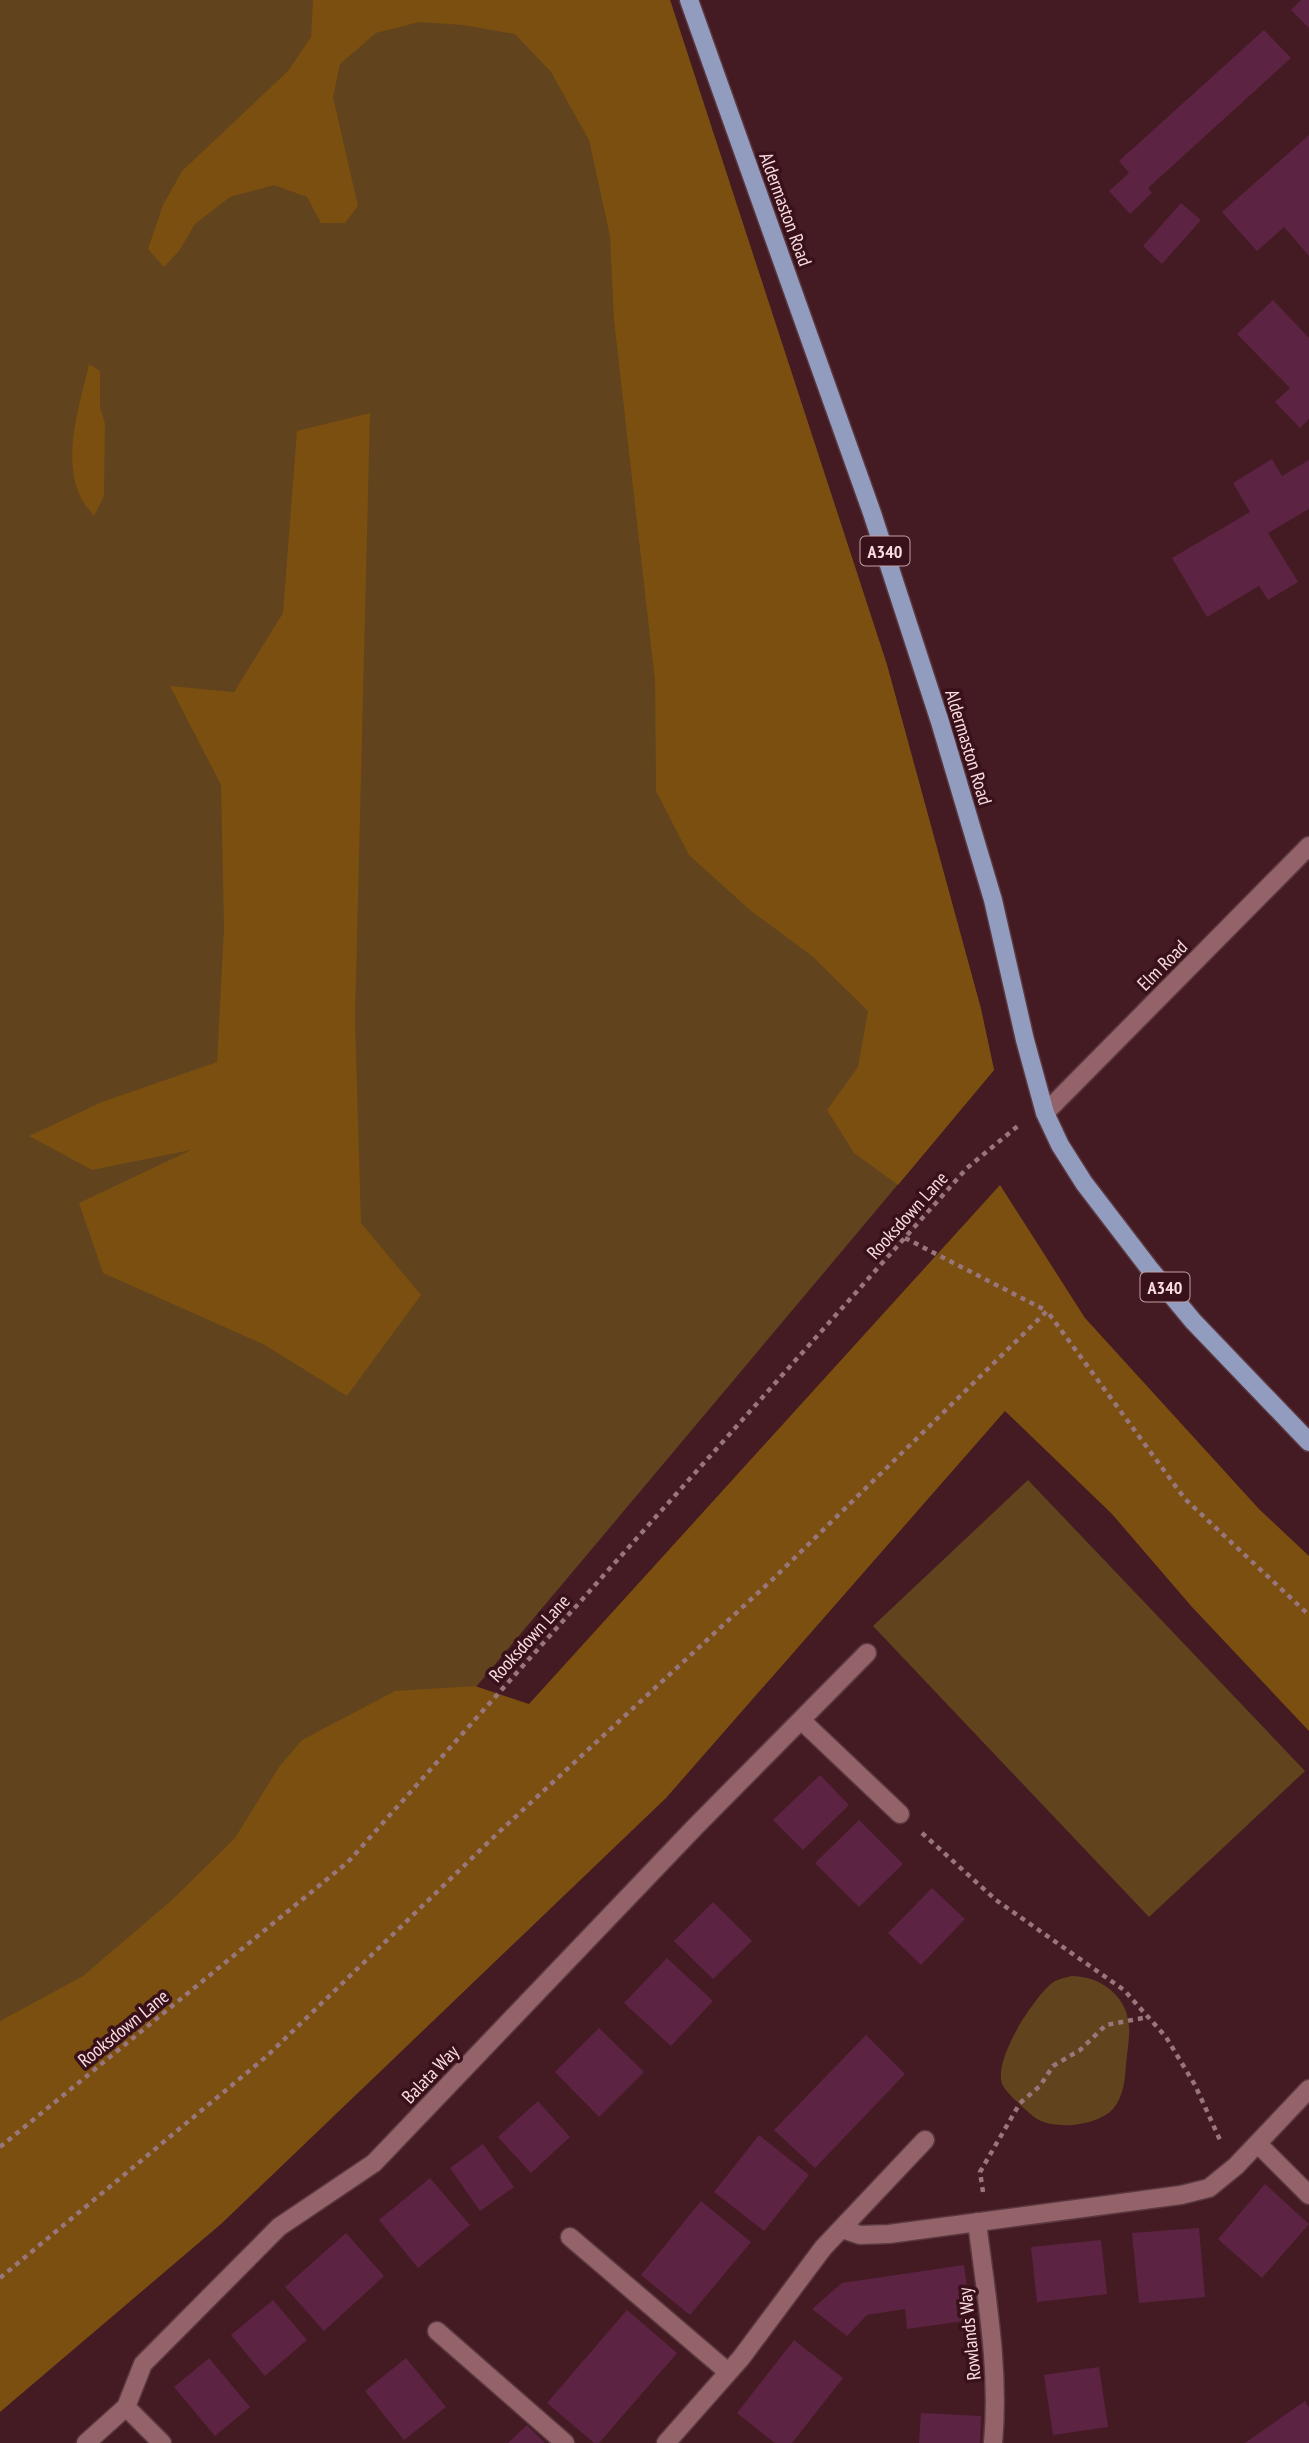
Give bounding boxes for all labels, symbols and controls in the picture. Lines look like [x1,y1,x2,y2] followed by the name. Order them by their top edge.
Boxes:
[754,149,818,269] street label: Aldermaston Road
[860,536,910,566] road number: A340
[940,687,998,807] street label: Aldermaston Road
[1132,935,1192,995] street label: Elm Road
[861,1166,953,1264] street label: Rooksdown Lane
[1140,1272,1190,1302] road number: A340
[483,1589,575,1687] street label: Rooksdown Lane
[73,1984,173,2072] street label: Rooksdown Lane
[396,2039,464,2108] street label: Balata Way
[952,2286,986,2382] street label: Rowlands Way

